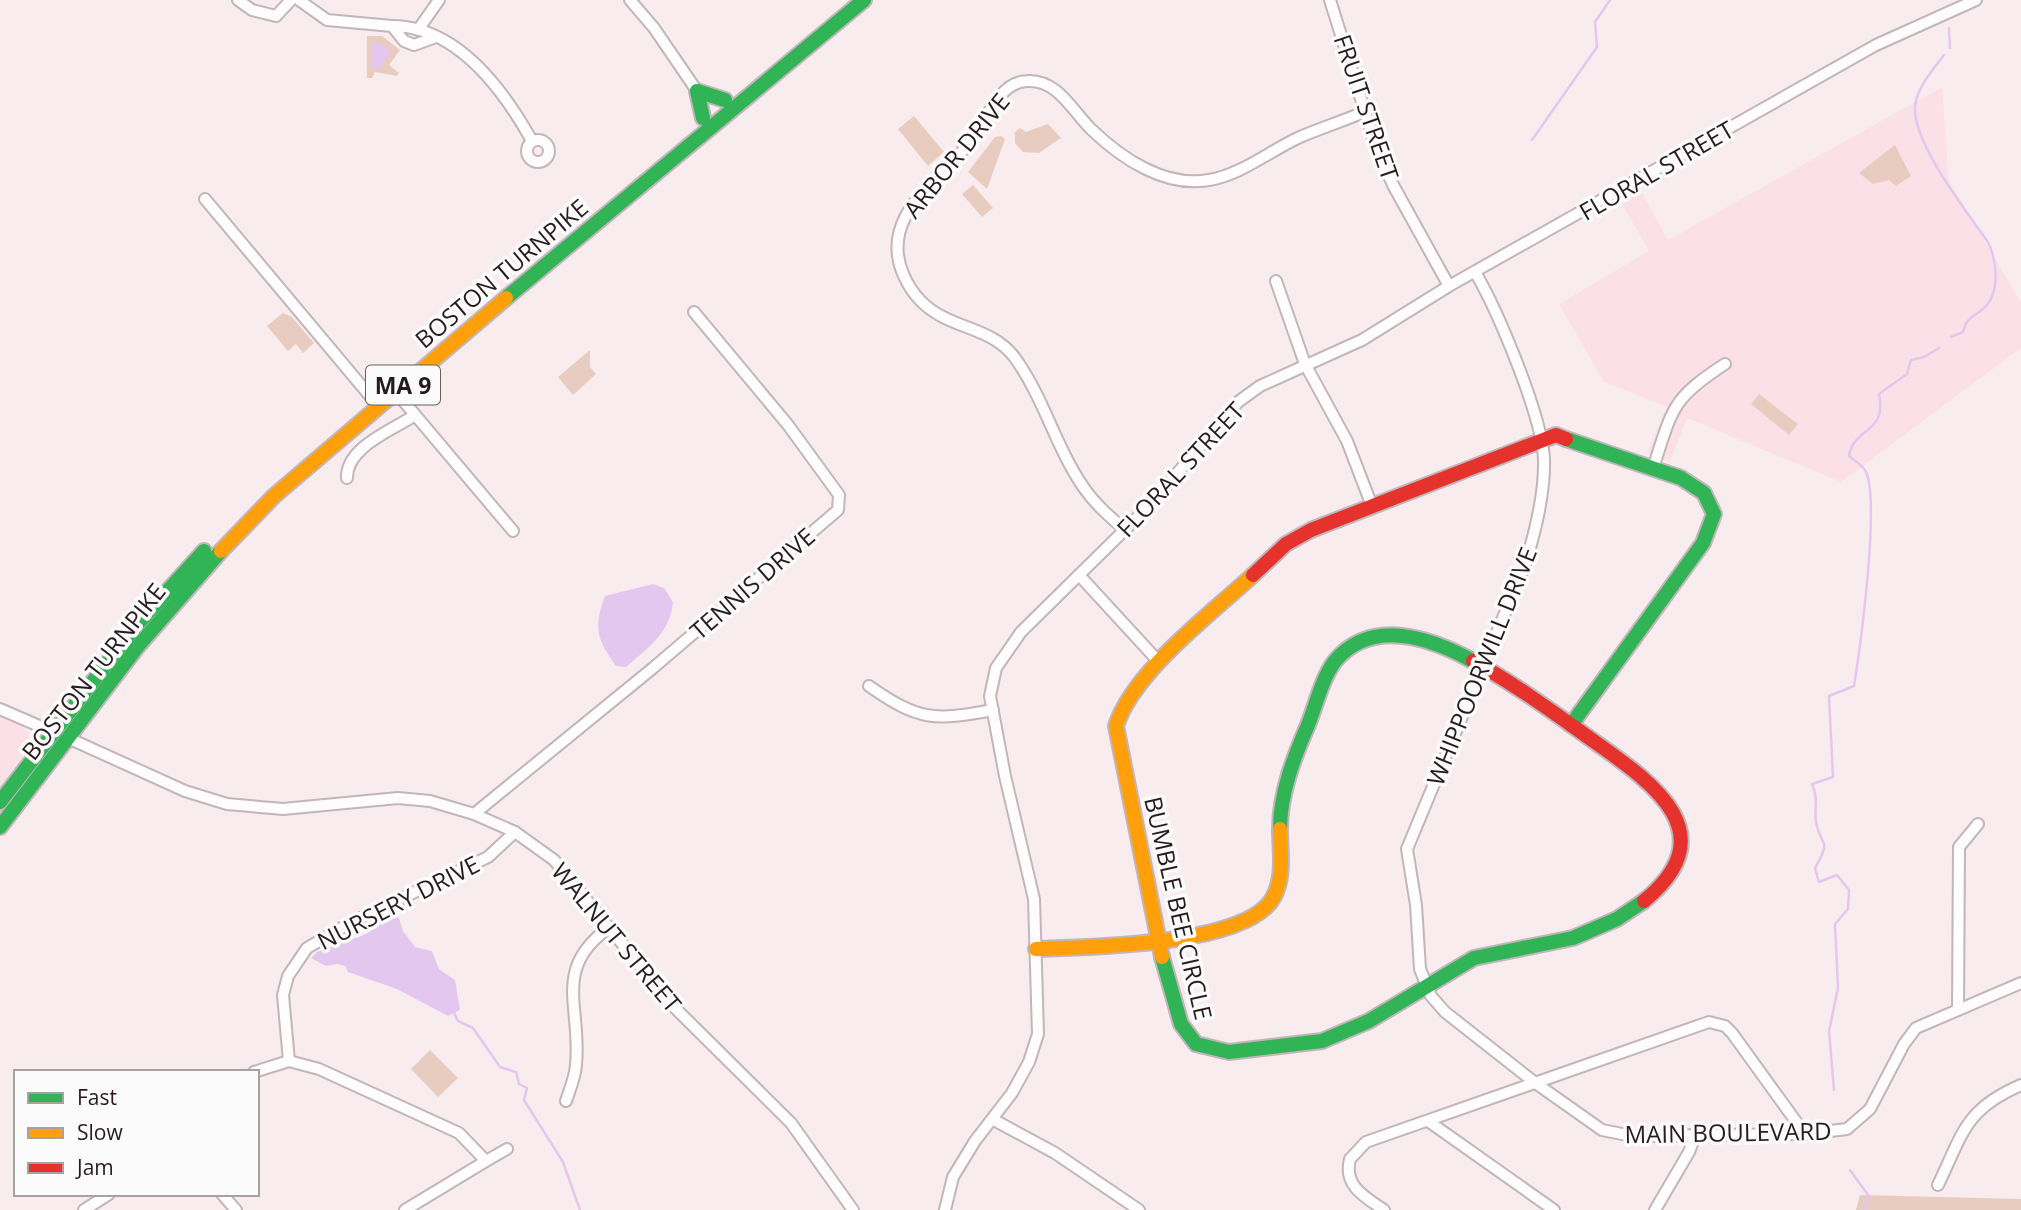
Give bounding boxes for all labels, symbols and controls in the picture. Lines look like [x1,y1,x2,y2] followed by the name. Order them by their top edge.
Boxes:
[1327,30,1407,184] street label: FRUIT STREET
[895,86,1017,224] street label: ARBOR DRIVE
[1573,112,1739,228] street label: FLORAL STREET
[408,191,594,355] street label: BOSTON TURNPIKE
[366,366,440,404] road number: MA 9
[1109,394,1251,544] street label: FLORAL STREET
[683,520,821,646] street label: TENNIS DRIVE
[1418,542,1544,790] street label: WHIPPOORWILL DRIVE
[13,576,173,766] street label: BOSTON TURNPIKE
[1137,793,1221,1023] street label: BUMBLE BEE CIRCLE
[311,847,485,957] street label: NURSERY DRIVE
[545,855,689,1019] street label: WALNUT STREET
[14,1070,259,1196] legend
[77,1083,117,1111] text: Fast
[1624,1114,1832,1150] street label: MAIN BOULEVARD
[77,1118,123,1146] text: Slow
[75,1153,114,1181] text: Jam

